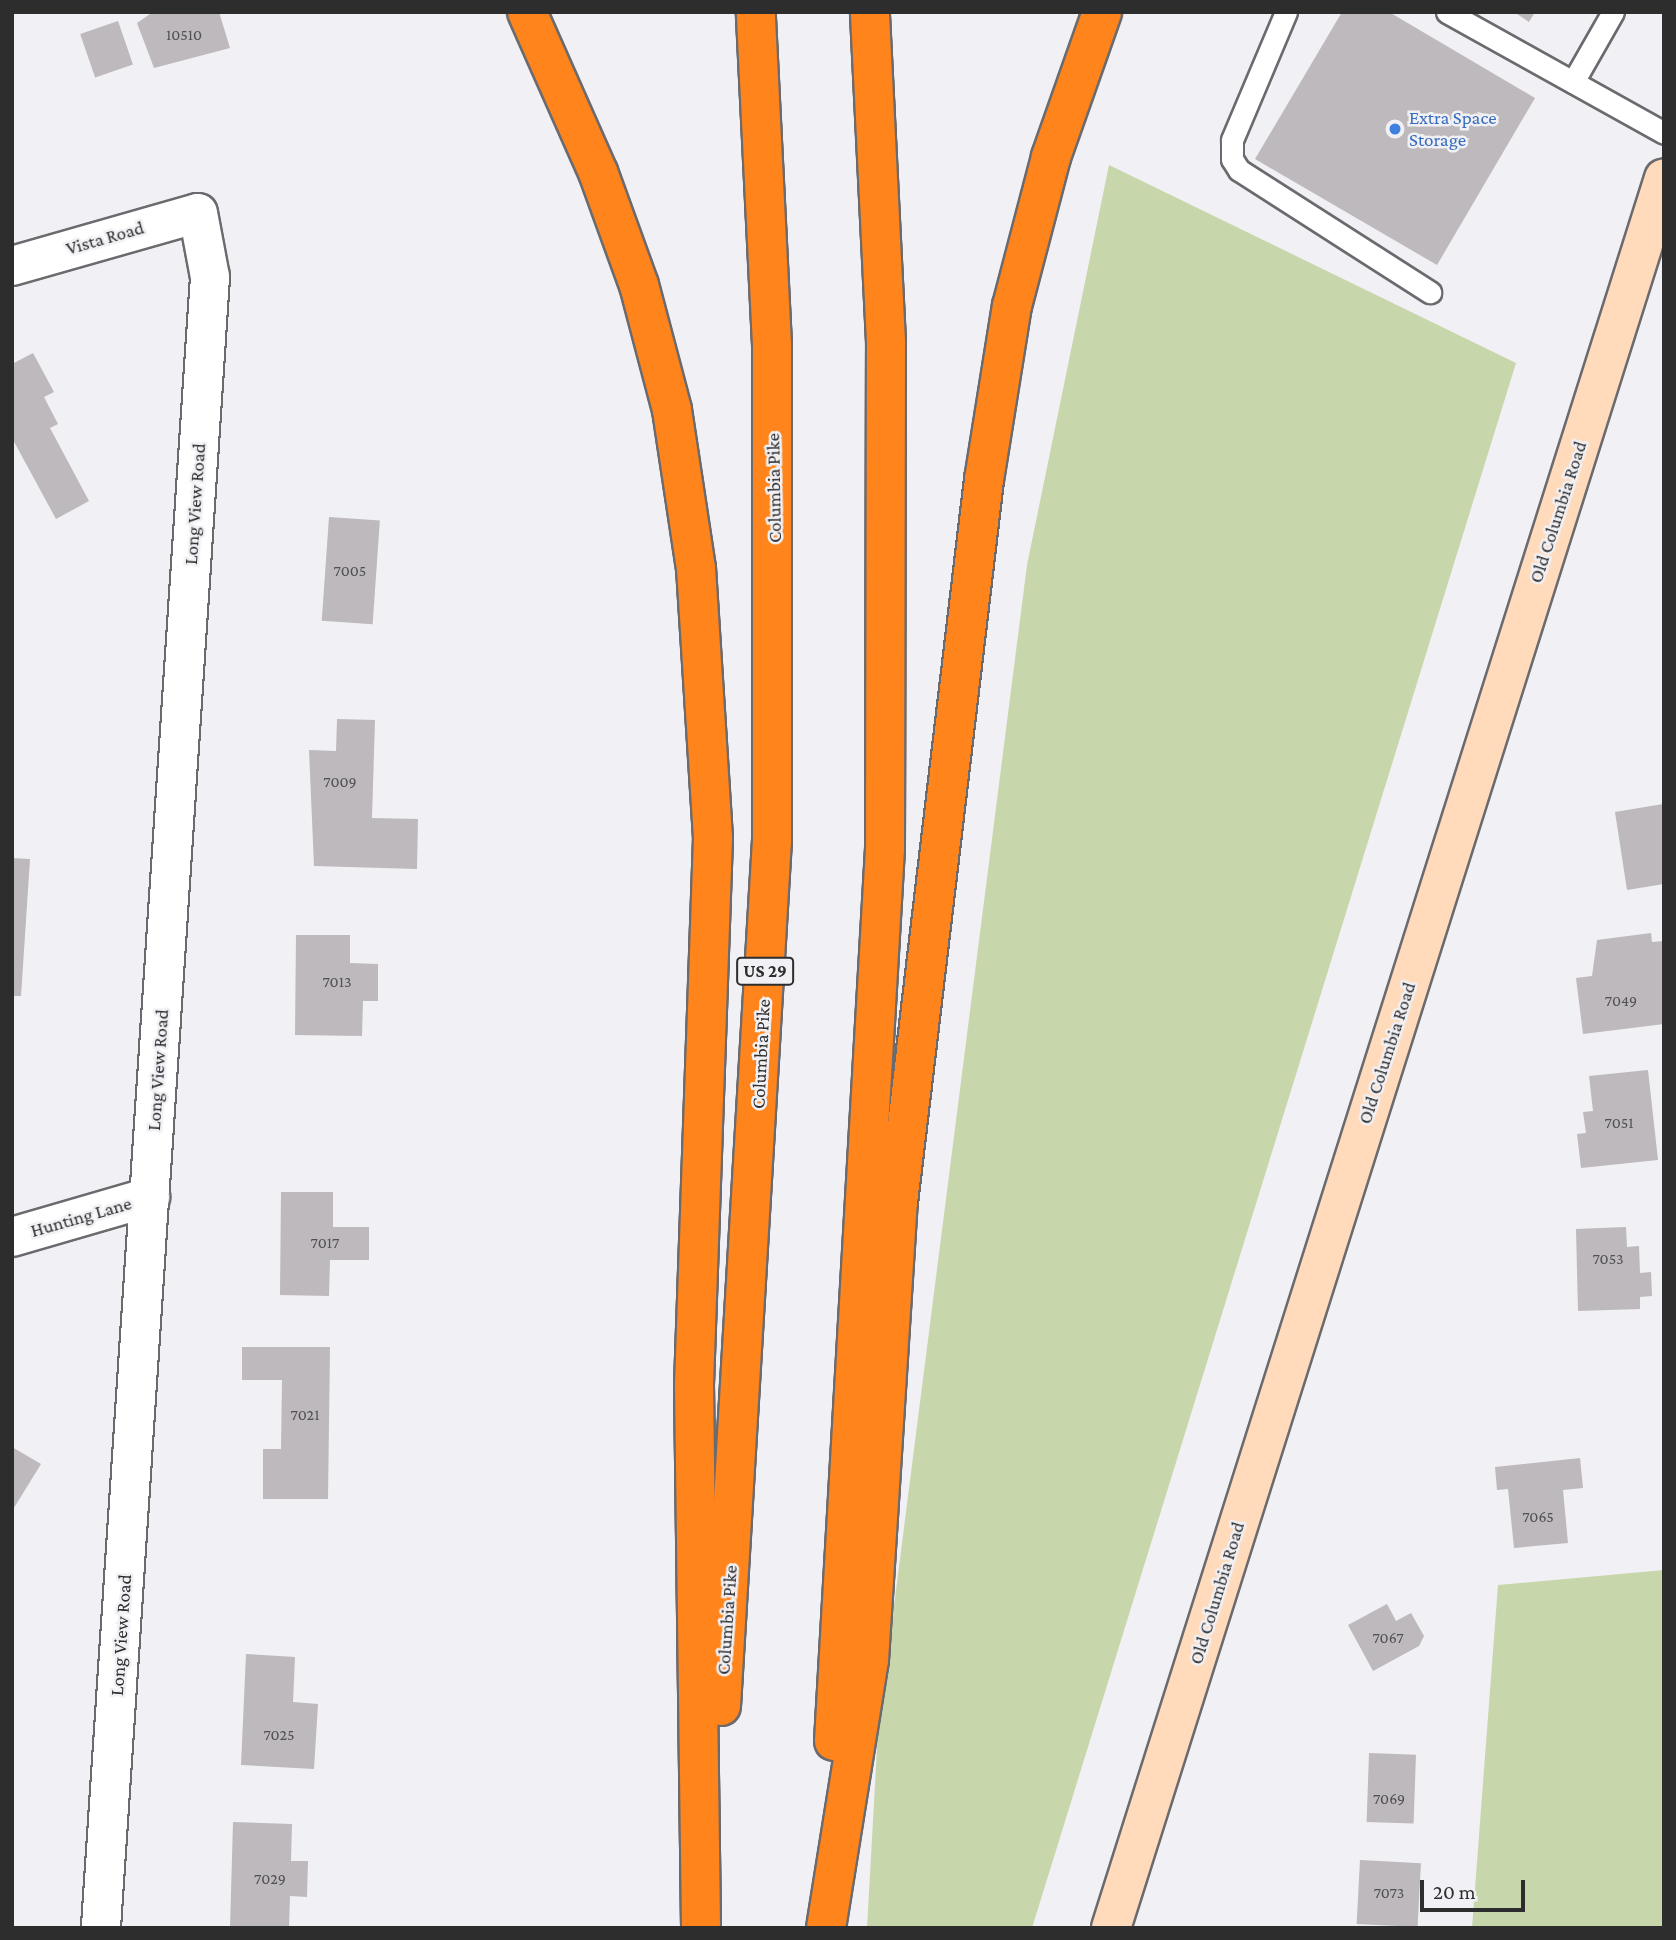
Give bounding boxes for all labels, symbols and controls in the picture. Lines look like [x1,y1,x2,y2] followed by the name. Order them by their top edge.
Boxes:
[166,25,202,45] house number: 10510
[1409,107,1497,151] place label: Extra Space Storage
[1387,121,1403,137] marker: Extra Space Storage
[63,216,147,260] street label: Vista Road
[762,433,786,543] street label: Columbia Pike
[1524,438,1592,586] street label: Old Columbia Road
[179,442,211,566] street label: Long View Road
[334,561,366,581] house number: 7005
[323,772,357,792] house number: 7009
[735,956,795,986] road number: US 29
[322,972,352,992] house number: 7013
[1353,979,1421,1127] street label: Old Columbia Road
[1605,991,1637,1011] house number: 7049
[747,999,775,1109] street label: Columbia Pike
[142,1008,174,1132] street label: Long View Road
[1605,1113,1633,1133] house number: 7051
[28,1192,134,1242] street label: Hunting Lane
[311,1233,339,1253] house number: 7017
[1592,1249,1624,1269] house number: 7053
[291,1405,319,1425] house number: 7021
[1522,1507,1554,1527] house number: 7065
[1184,1519,1250,1667] street label: Old Columbia Road
[712,1564,742,1676] street label: Columbia Pike
[105,1573,137,1697] street label: Long View Road
[1372,1628,1404,1648] house number: 7067
[263,1725,295,1745] house number: 7025
[1373,1789,1405,1809] house number: 7069
[1424,1867,1529,1911] scale bar
[254,1869,286,1889] house number: 7029
[1433,1880,1476,1904] text: 20 m
[1374,1883,1404,1903] house number: 7073

